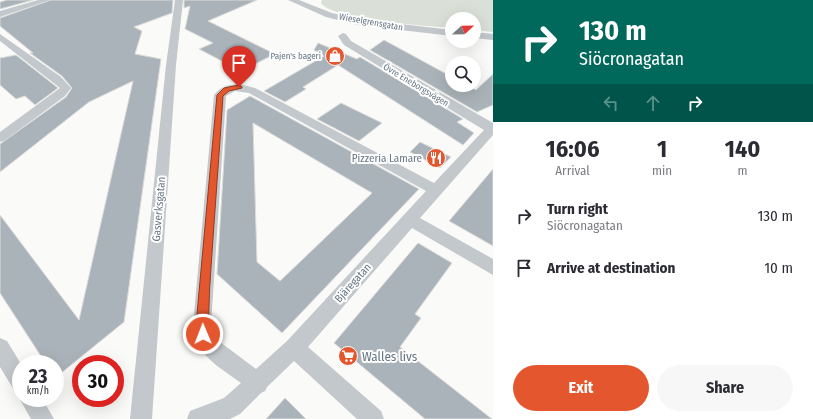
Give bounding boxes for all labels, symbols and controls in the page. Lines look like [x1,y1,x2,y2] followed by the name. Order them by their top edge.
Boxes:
[338,11,404,33] street label: Wieselgrensgatan
[445,12,481,48] north arrow
[445,12,481,92] map controls
[579,14,647,47] text: 130 m
[513,16,565,68] icon: right
[324,45,346,67] shop icon: Pajen's bageri
[222,46,256,87] pin
[579,48,684,70] text: Siöcronagatan
[270,51,321,61] place label: Pajen's bageri
[228,52,250,74] icon: arrive
[445,56,481,92] button: search
[382,62,451,109] street label: Övre Eneborgsvägen
[600,92,622,114] icon: left
[642,92,664,114] icon: ahead
[684,92,706,114] icon: right
[546,135,599,163] text: 16:06
[657,135,667,163] text: 1
[725,135,760,163] text: 140
[425,147,447,169] restaurant icon: Pizzeria Lamare
[352,152,422,165] place label: Pizzeria Lamare
[555,163,590,178] text: Arrival
[652,163,672,178] text: min
[738,163,748,178] text: m
[150,176,168,242] street label: Gasverksgatan
[547,200,608,218] text: Turn right
[513,205,535,227] icon: right
[758,207,793,225] text: 130 m
[547,218,623,233] text: Siöcronagatan
[513,257,535,279] icon: arrive
[547,259,675,277] text: Arrive at destination
[764,259,793,277] text: 10 m
[332,261,374,305] street label: Bjäregatan
[182,313,224,355] position arrow
[337,345,359,367] supermarket icon: Walles livs
[362,349,418,364] place label: Walles livs
[72,355,124,407] speed limit sign: 30
[29,364,47,388] text: 23
[513,365,649,411] button: Exit
[657,365,793,411] button: Share
[27,385,49,397] text: km/h

